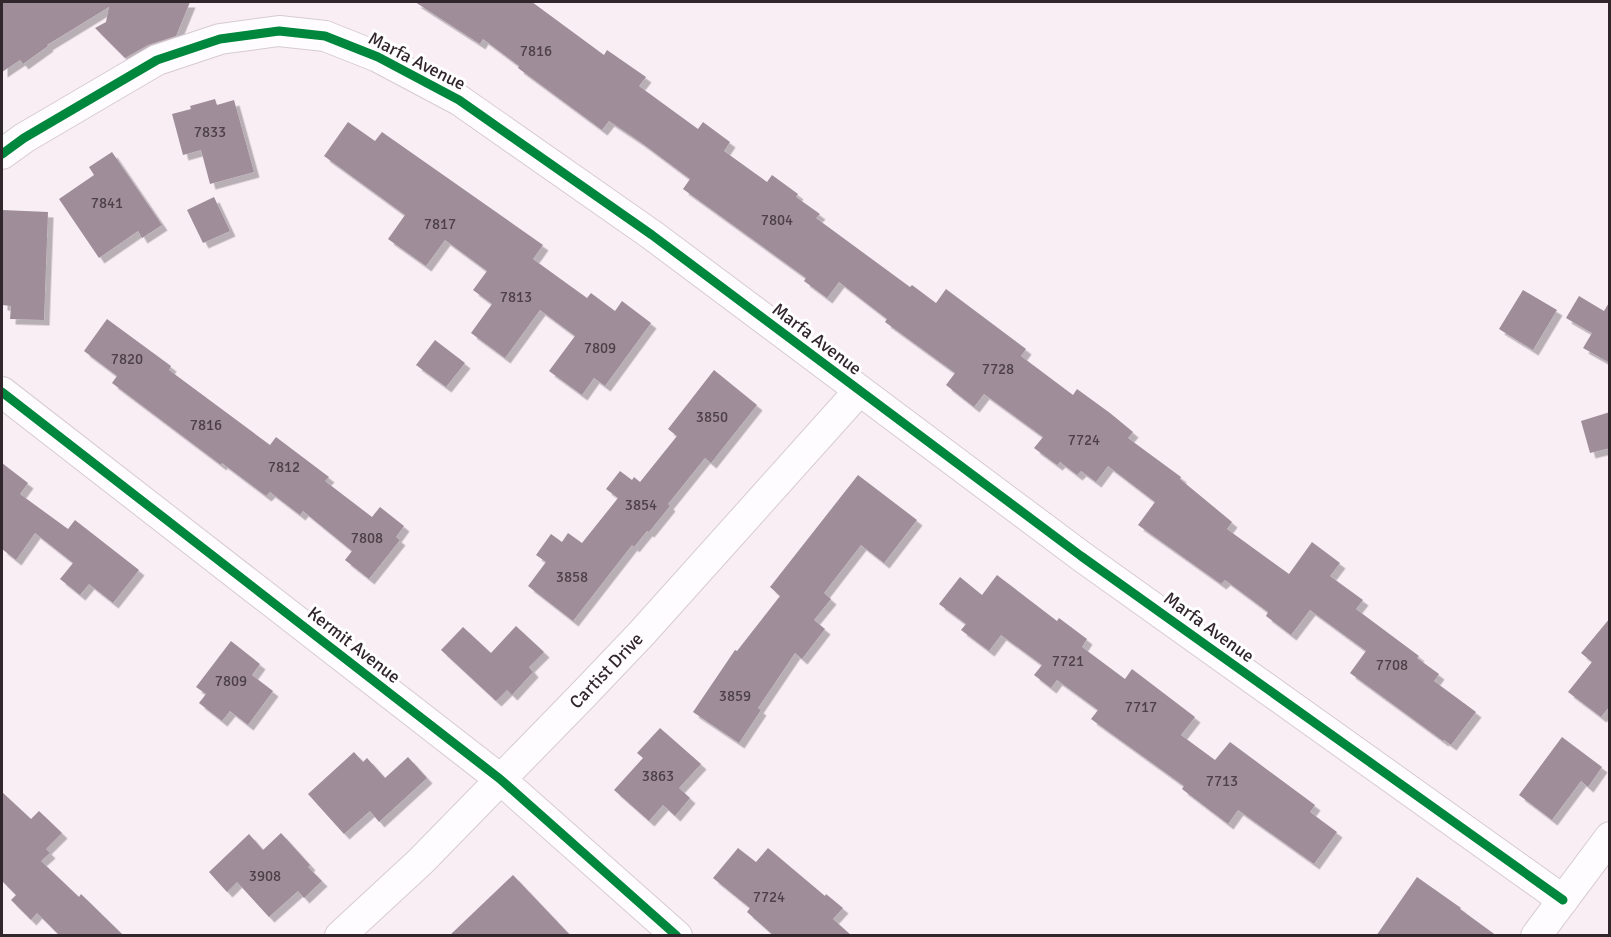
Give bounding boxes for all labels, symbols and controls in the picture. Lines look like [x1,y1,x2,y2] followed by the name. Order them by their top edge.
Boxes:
[365,27,469,95] street label: Marfa Avenue
[520,42,552,60] house number: 7816
[194,123,226,141] house number: 7833
[91,194,123,212] house number: 7841
[761,211,793,229] house number: 7804
[424,215,456,233] house number: 7817
[500,288,532,306] house number: 7813
[768,298,866,380] street label: Marfa Avenue
[584,339,616,357] house number: 7809
[111,350,143,368] house number: 7820
[982,360,1014,378] house number: 7728
[696,408,728,426] house number: 3850
[190,416,222,434] house number: 7816
[1068,431,1100,449] house number: 7724
[268,458,300,476] house number: 7812
[625,496,657,514] house number: 3854
[351,529,383,547] house number: 7808
[556,568,588,586] house number: 3858
[1160,587,1258,667] street label: Marfa Avenue
[303,602,405,688] street label: Kermit Avenue
[565,628,648,713] street label: Cartist Drive
[1052,652,1084,670] house number: 7721
[1376,656,1408,674] house number: 7708
[215,672,247,690] house number: 7809
[719,687,751,705] house number: 3859
[1125,698,1157,716] house number: 7717
[642,767,674,785] house number: 3863
[1206,772,1238,790] house number: 7713
[249,867,281,885] house number: 3908
[753,888,785,906] house number: 7724

